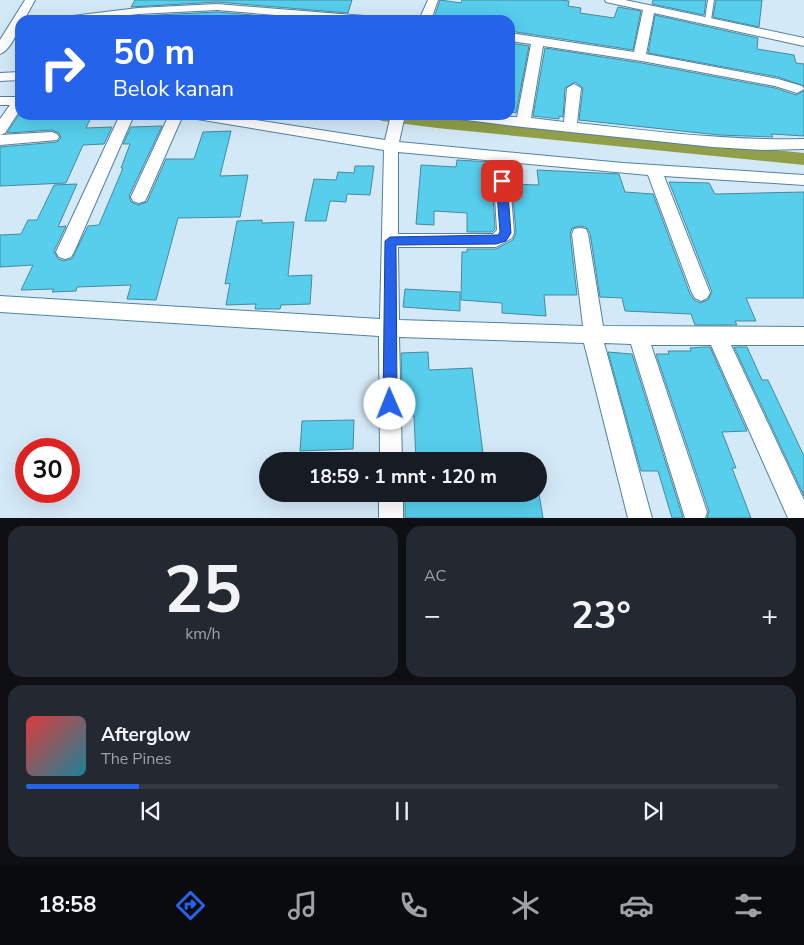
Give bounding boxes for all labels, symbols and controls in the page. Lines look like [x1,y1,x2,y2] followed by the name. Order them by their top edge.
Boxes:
[113,29,195,76] text: 50 m
[30,35,95,100] icon: right
[113,74,234,104] text: Belok kanan
[481,160,523,202] pin
[488,167,516,195] icon: arrive
[363,377,415,429] position arrow
[15,438,80,503] speed limit sign: 30
[309,464,497,490] text: 18:59 · 1 mnt · 120 m
[164,546,242,635] text: 25
[424,565,446,587] text: AC
[571,590,631,641] text: 23°
[424,597,441,635] text: −
[761,597,778,635] text: +
[185,623,221,645] text: km/h
[101,722,191,748] text: Afterglow
[101,748,171,770] text: The Pines
[137,797,165,825] icon: previous
[388,797,416,825] icon: pause
[639,797,667,825] icon: next
[173,888,208,923] icon: directions
[285,888,320,923] icon: music
[396,888,431,923] icon: phone
[508,888,543,923] icon: climate
[619,888,654,923] icon: car
[731,888,766,923] icon: filters
[38,890,97,920] text: 18:58

